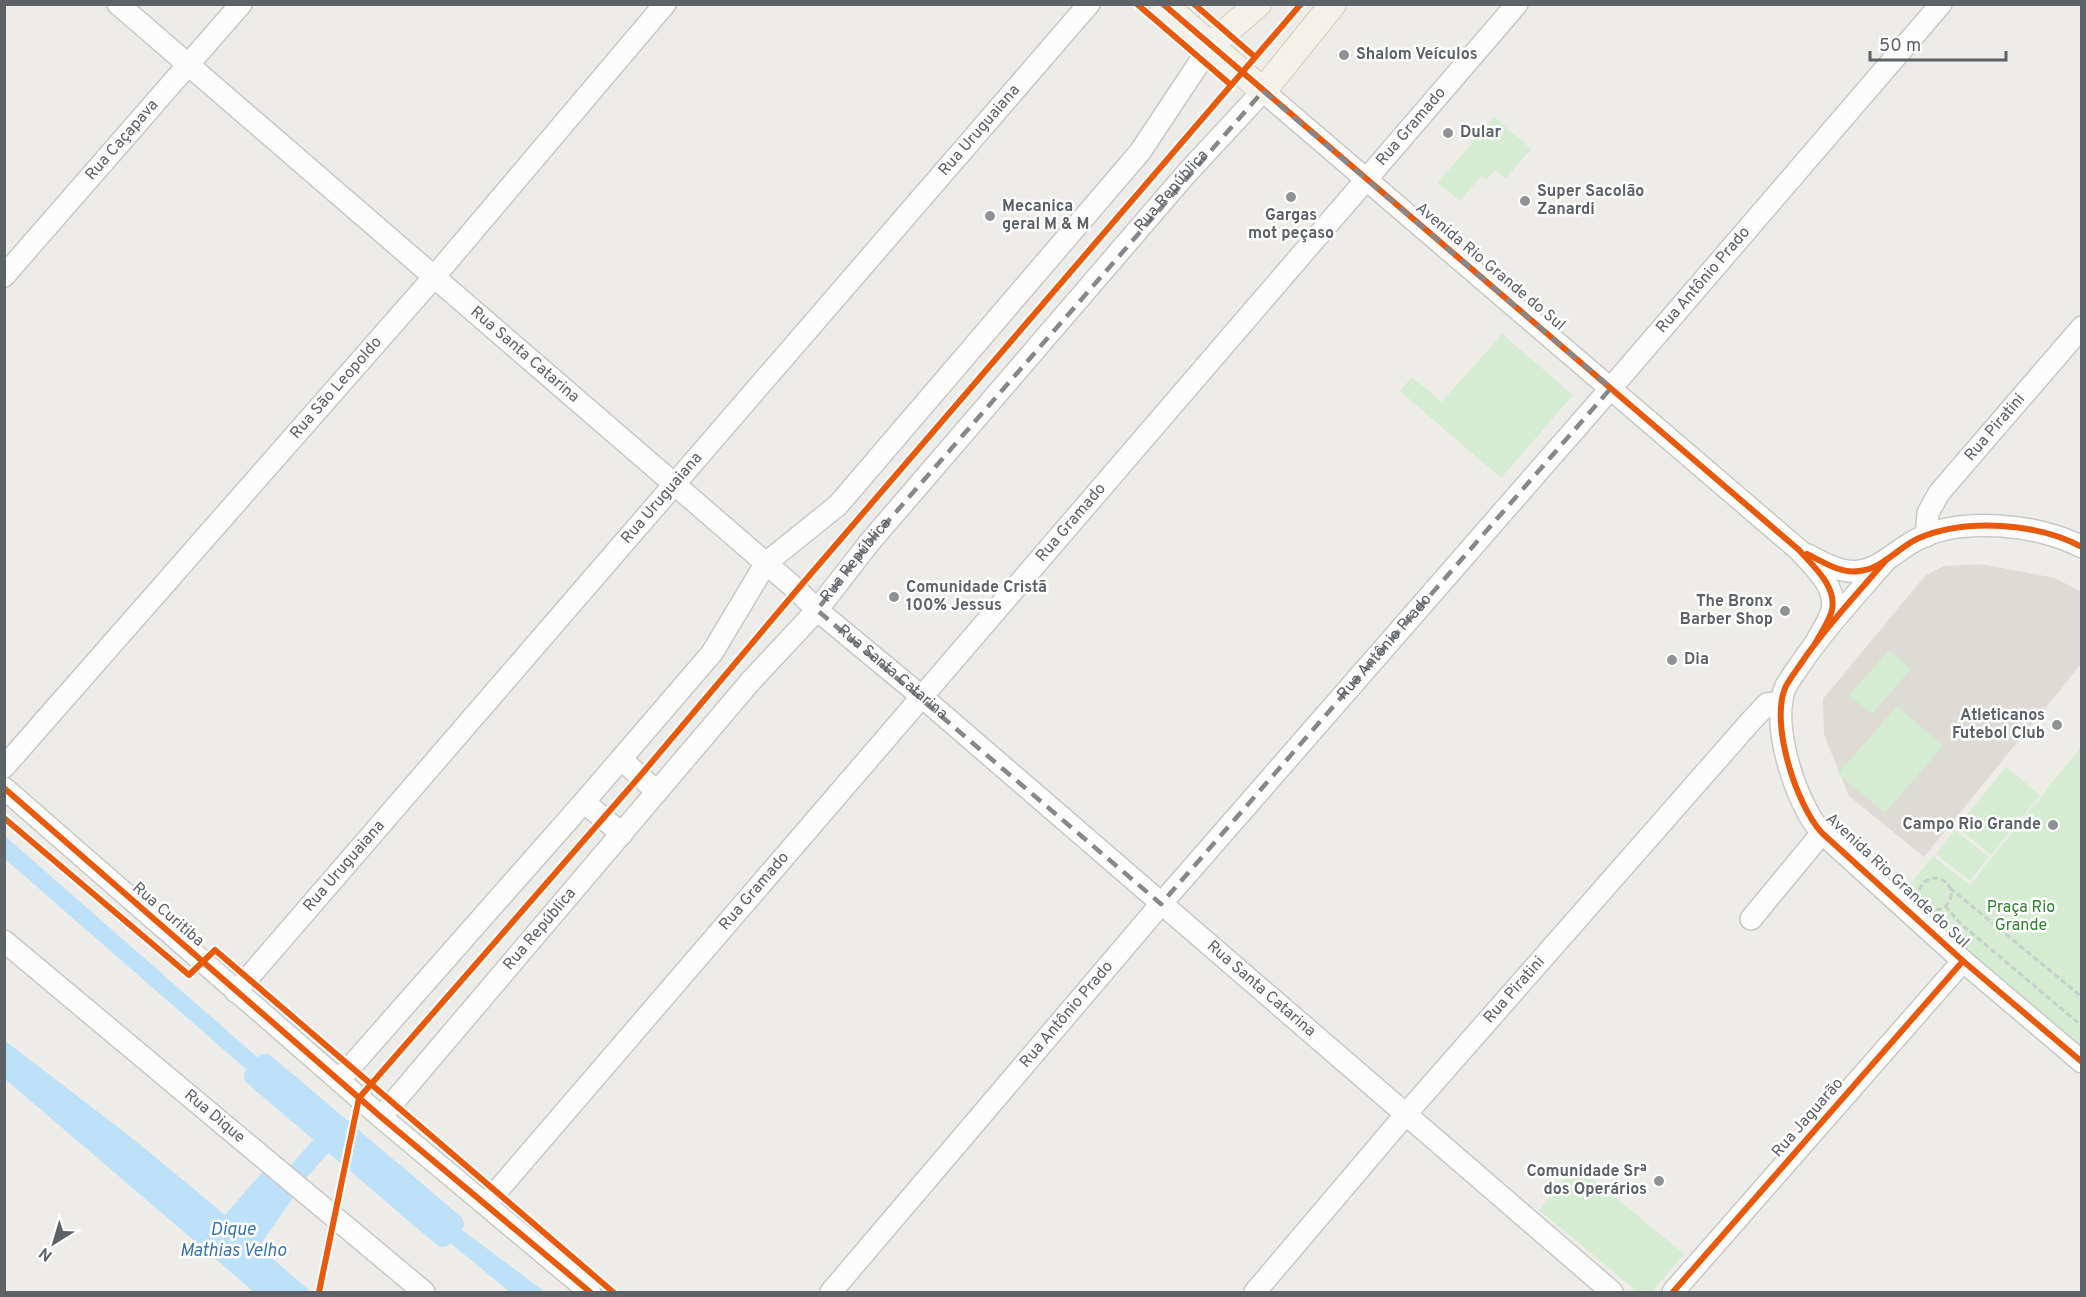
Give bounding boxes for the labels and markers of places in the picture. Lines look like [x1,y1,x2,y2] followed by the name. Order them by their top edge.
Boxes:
[1356,45,1478,65] place label: Shalom Veículos
[1337,48,1351,62] marker: Shalom Veículos
[1460,123,1501,143] place label: Dular
[1441,126,1455,140] marker: Dular
[1537,182,1644,220] place label: Super Sacolão Zanardi
[1284,190,1298,204] marker: Gargas mot peçaso
[1518,194,1532,208] marker: Super Sacolão Zanardi
[1002,197,1089,235] place label: Mecanica geral M & M
[1248,206,1334,244] place label: Gargas mot peçaso
[983,209,997,223] marker: Mecanica geral M & M
[906,578,1047,616] place label: Comunidade Cristã 100% Jessus
[887,590,901,604] marker: Comunidade Cristã 100% Jessus
[1680,592,1773,630] place label: The Bronx Barber Shop
[1778,604,1792,618] marker: The Bronx Barber Shop
[1684,650,1709,670] place label: Dia
[1665,653,1679,667] marker: Dia
[1952,706,2045,744] place label: Atleticanos Futebol Club
[2050,718,2064,732] marker: Atleticanos Futebol Club
[1903,815,2041,835] place label: Campo Rio Grande
[2046,818,2060,832] marker: Campo Rio Grande
[1526,1162,1647,1200] place label: Comunidade Srª dos Operários
[1652,1174,1666,1188] marker: Comunidade Srª dos Operários

